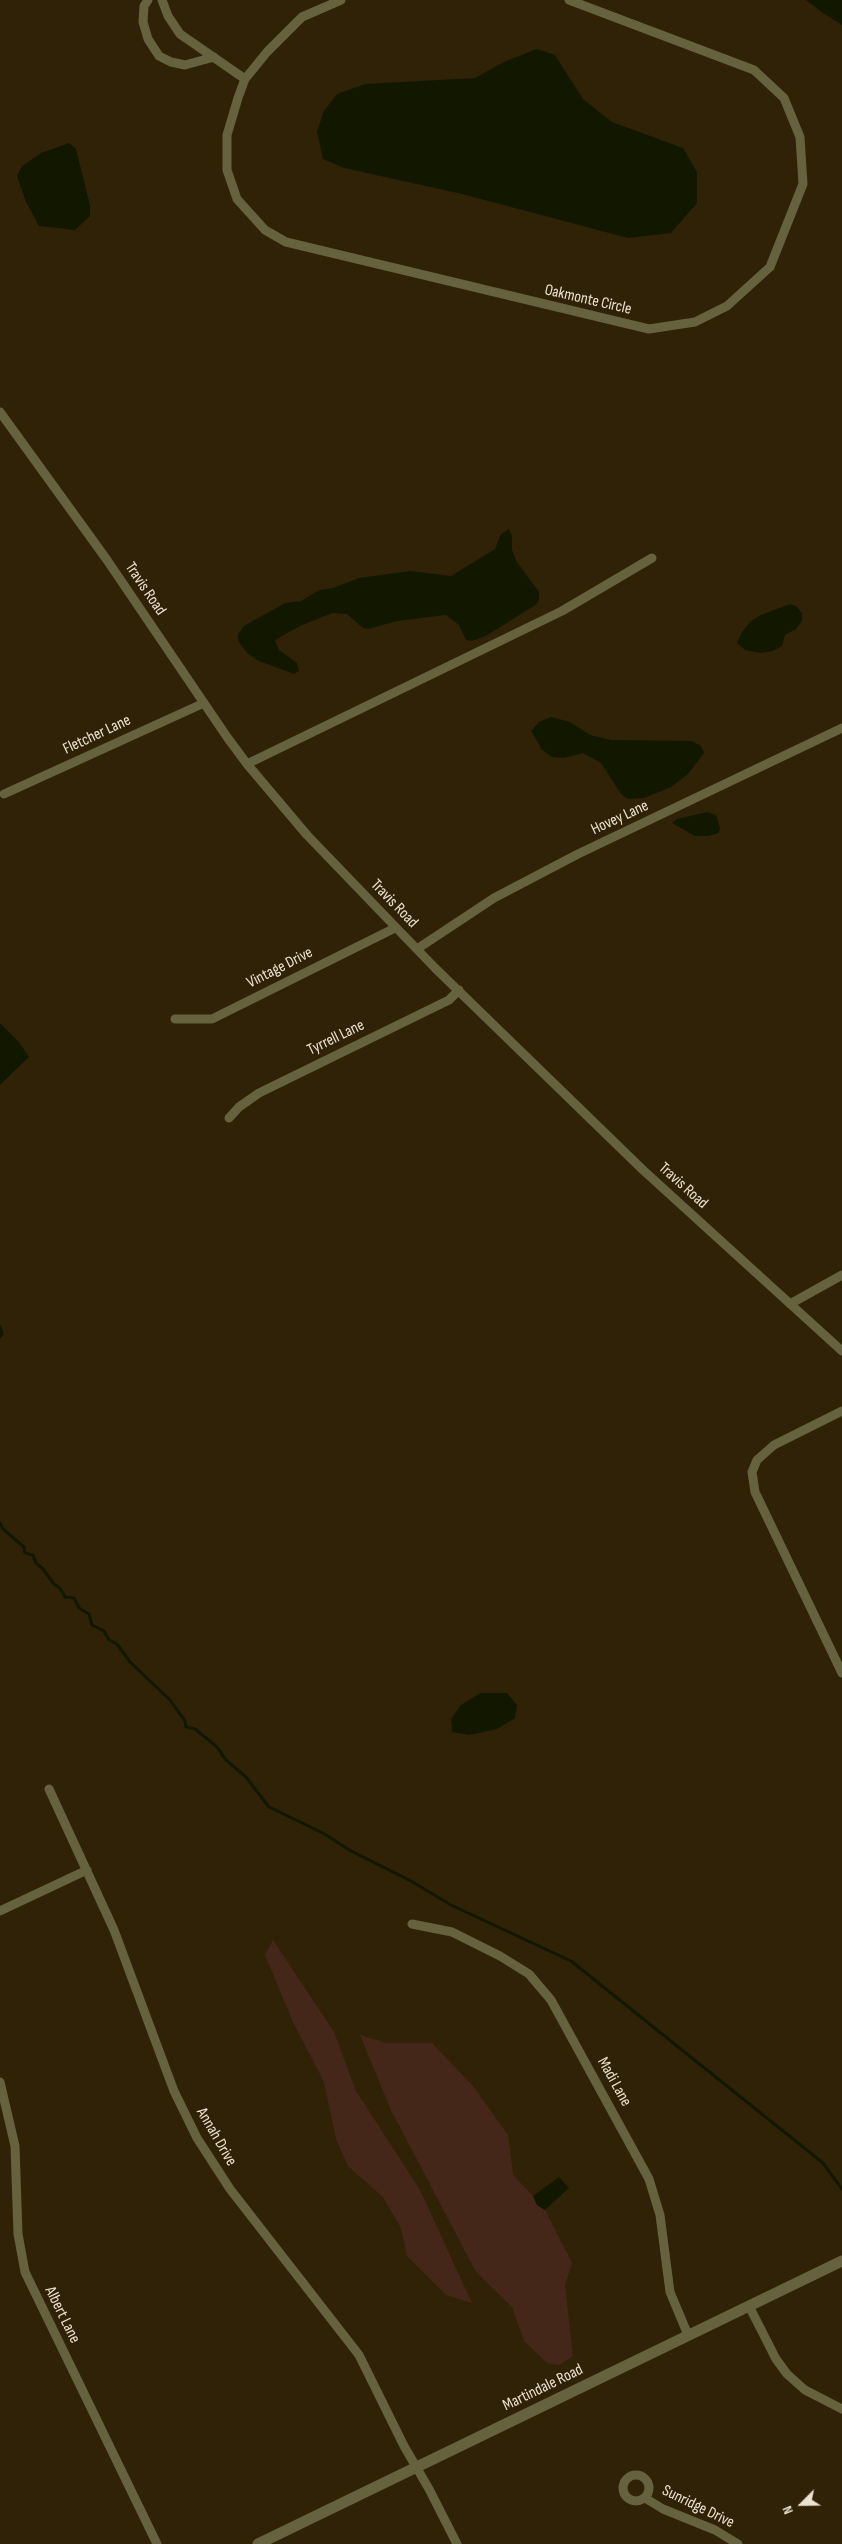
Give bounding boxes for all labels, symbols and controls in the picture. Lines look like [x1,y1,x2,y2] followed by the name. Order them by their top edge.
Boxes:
[543,281,633,319] street label: Oakmonte Circle
[120,559,170,619] street label: Travis Road
[60,711,134,759] street label: Fletcher Lane
[588,796,652,840] street label: Hovey Lane
[366,876,422,932] street label: Travis Road
[244,943,316,993] street label: Vintage Drive
[304,1016,368,1060] street label: Tyrrell Lane
[654,1159,712,1213] street label: Travis Road
[593,2054,635,2110] street label: Madi Lane
[192,2104,240,2170] street label: Annah Drive
[40,2284,84,2346] street label: Albert Lane
[500,2360,586,2416] street label: Martindale Road
[777,2479,827,2529] north arrow
[659,2481,737,2533] street label: Sunridge Drive
[778,2503,797,2517] text: N

